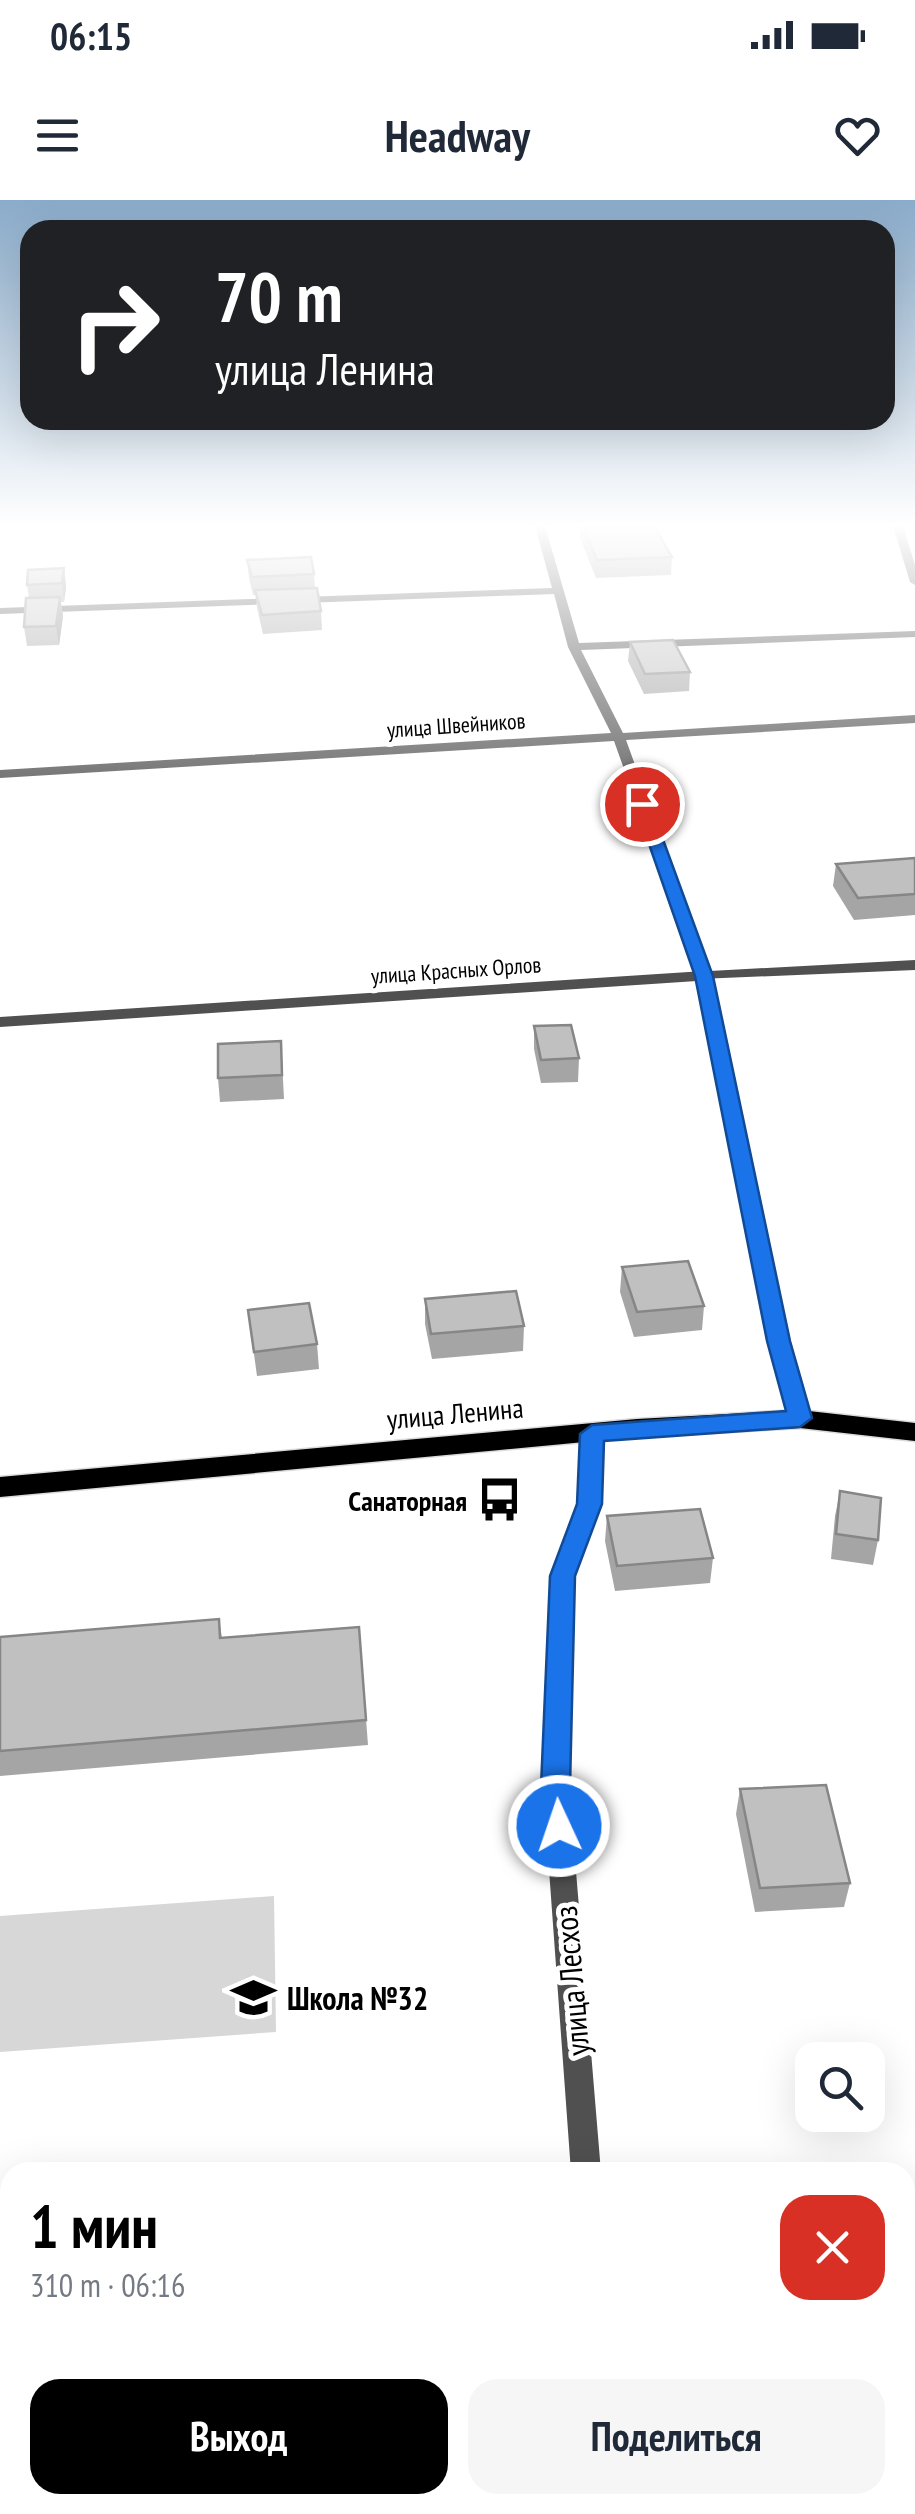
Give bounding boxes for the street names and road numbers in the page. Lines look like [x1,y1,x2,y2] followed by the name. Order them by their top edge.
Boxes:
[386,706,526,744] street label: улица Швейников
[370,950,542,990] street label: улица Красных Орлов
[385,1389,525,1437] street label: улица Ленина
[544,1904,598,2058] street label: улица Лесхоз

